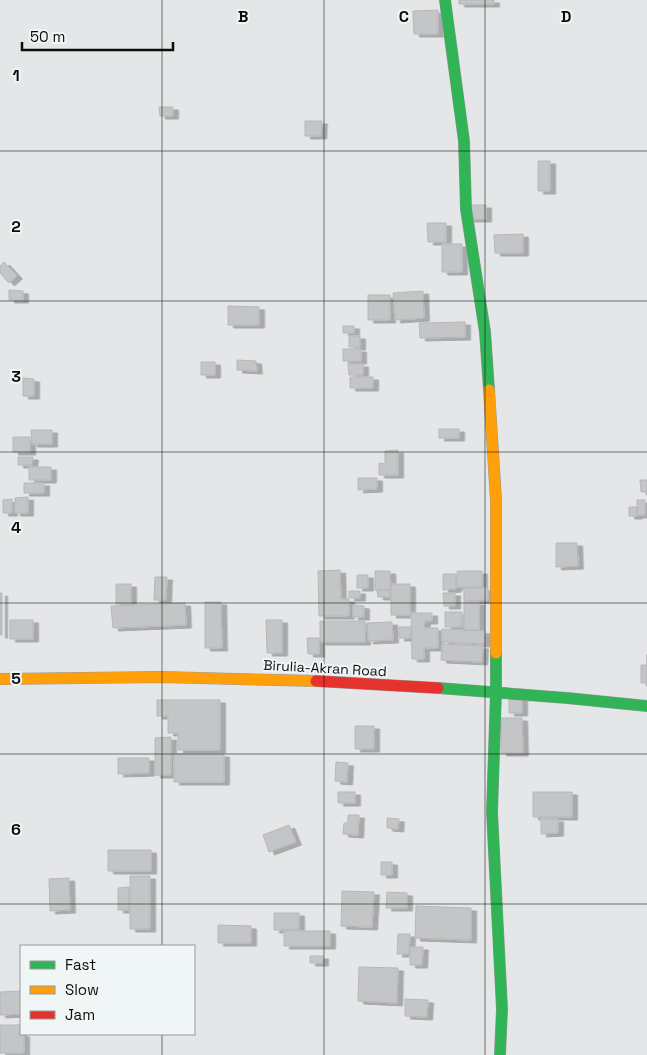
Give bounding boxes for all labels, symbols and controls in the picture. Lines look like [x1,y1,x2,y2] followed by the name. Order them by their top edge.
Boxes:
[238,6,248,27] text: B
[399,6,409,27] text: C
[561,6,571,27] text: D
[22,20,174,52] scale bar
[30,27,65,46] text: 50 m
[12,65,20,86] text: 1
[11,216,21,237] text: 2
[11,366,21,387] text: 3
[11,517,21,538] text: 4
[263,656,387,680] street label: Birulia-Akran Road
[11,668,21,689] text: 5
[11,819,21,840] text: 6
[20,945,195,1035] legend
[65,955,96,974] text: Fast
[65,980,99,999] text: Slow
[65,1005,95,1024] text: Jam

